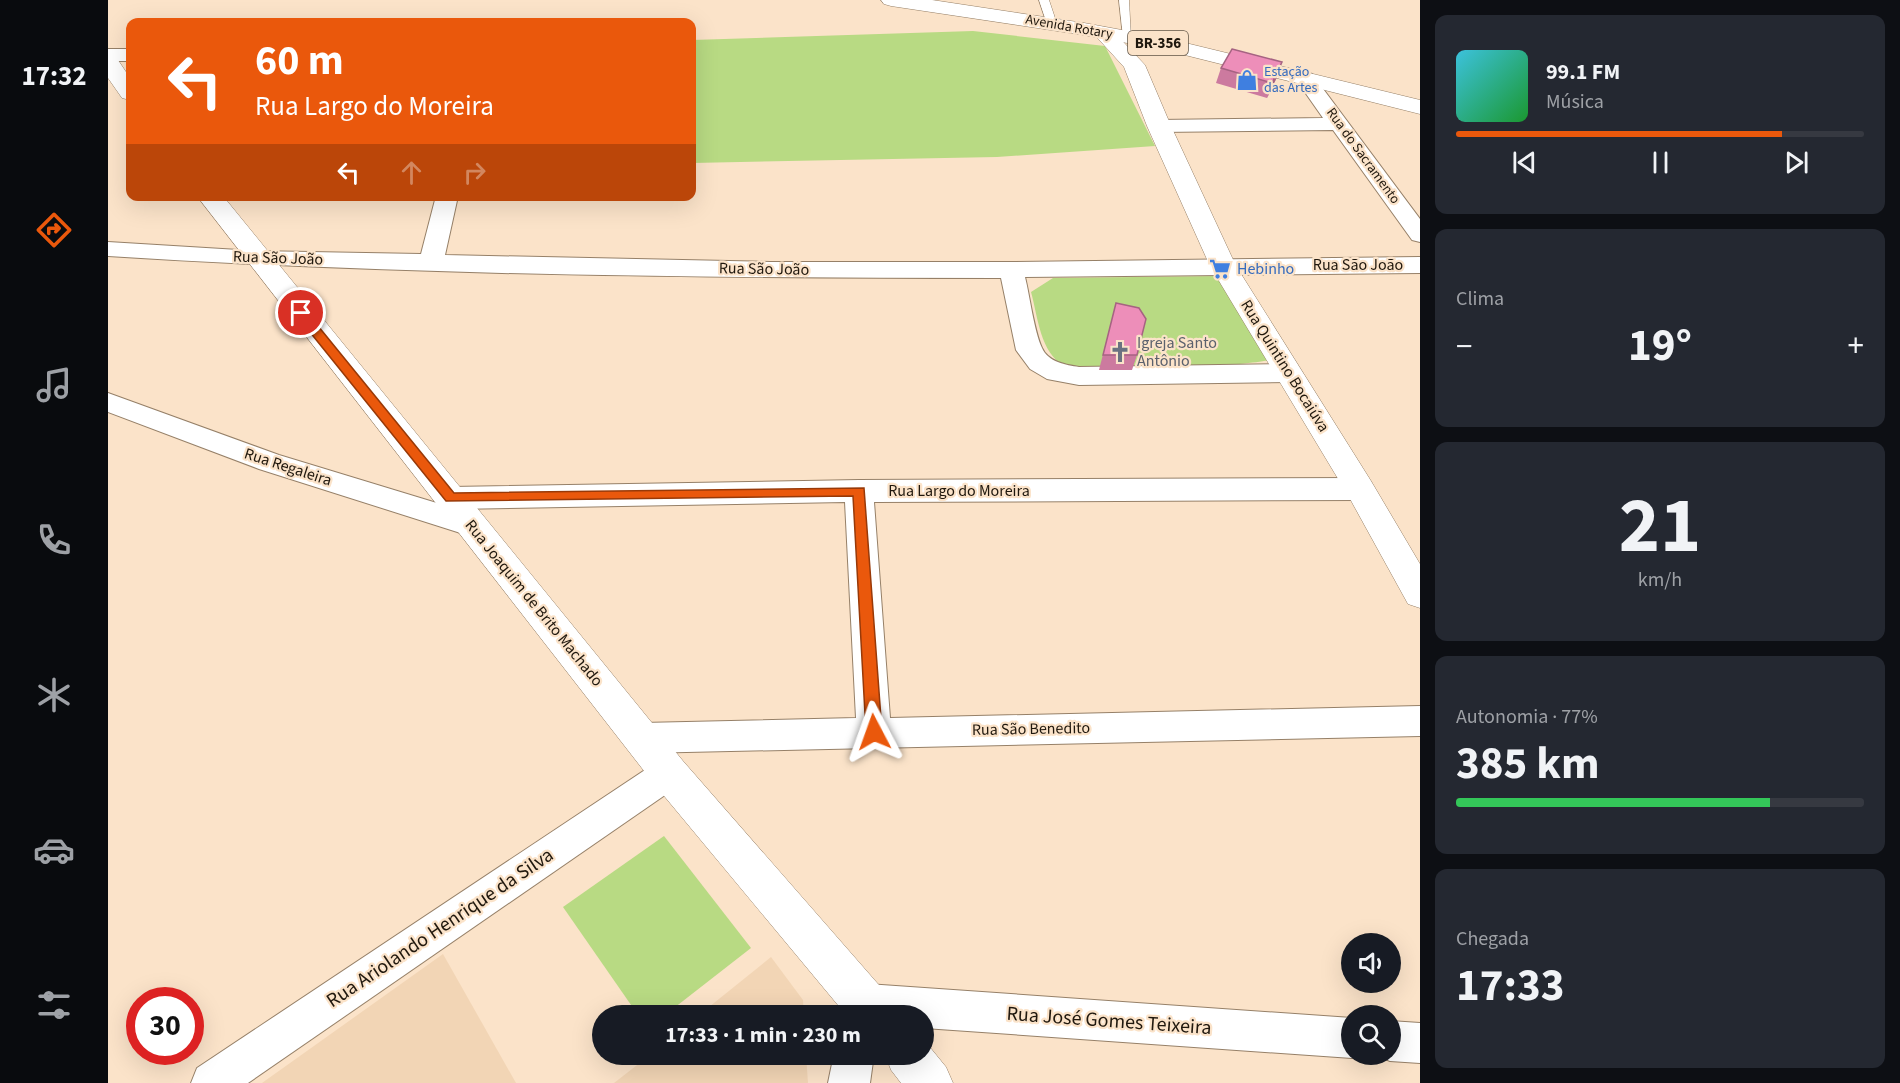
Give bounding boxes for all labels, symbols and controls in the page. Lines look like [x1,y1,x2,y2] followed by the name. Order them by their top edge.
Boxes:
[1024,10,1115,45] street label: Avenida Rotary
[255,31,344,91] text: 60 m
[1128,31,1188,55] road number: BR-356
[156,42,234,120] icon: left
[1546,56,1620,88] text: 99.1 FM
[21,57,87,96] text: 17:32
[1264,62,1317,98] place label: Estação das Artes
[1235,68,1259,92] shop icon: Estação das Artes
[255,87,494,126] text: Rua Largo do Moreira
[1546,88,1604,116] text: Música
[1321,104,1405,208] street label: Rua do Sacramento
[1508,146,1541,179] icon: previous
[1644,146,1677,179] icon: pause
[1780,146,1813,179] icon: next
[332,156,365,189] icon: left
[395,156,428,189] icon: ahead
[458,156,491,189] icon: right
[33,209,75,251] icon: directions
[232,245,324,271] street label: Rua São João
[1313,254,1403,276] street label: Rua São João
[719,257,809,281] street label: Rua São João
[1208,257,1232,281] supermarket icon: Hebinho
[1237,258,1294,280] place label: Hebinho
[1456,285,1504,313] text: Clima
[275,287,326,338] pin
[284,296,317,329] icon: arrive
[1235,296,1335,436] street label: Rua Quintino Bocaiúva
[1628,314,1692,378] text: 19°
[1456,323,1472,370] text: −
[1848,323,1864,370] text: +
[1137,332,1217,372] place label: Igreja Santo Antônio
[1108,340,1132,364] church icon: Igreja Santo Antônio
[33,364,75,406] icon: music
[241,442,335,492] street label: Rua Regaleira
[1619,471,1701,582] text: 21
[888,480,1030,502] street label: Rua Largo do Moreira
[460,515,608,691] street label: Rua Joaquim de Brito Machado
[33,519,75,561] icon: phone
[1638,566,1682,594] text: km/h
[33,674,75,716] icon: climate
[842,700,906,764] position arrow
[1456,703,1598,731] text: Autonomia · 77%
[972,717,1090,741] street label: Rua São Benedito
[1456,732,1600,796] text: 385 km
[33,829,75,871] icon: car
[321,841,559,1015] street label: Rua Ariolando Henrique da Silva
[1456,925,1529,953] text: Chegada
[1341,933,1401,1065] map controls
[1341,933,1401,993] button: sound
[1456,954,1565,1018] text: 17:33
[33,984,75,1026] icon: filters
[126,987,204,1065] speed limit sign: 30
[1006,1000,1212,1042] street label: Rua José Gomes Teixeira
[1341,1005,1401,1065] button: search
[665,1019,861,1051] text: 17:33 · 1 min · 230 m

